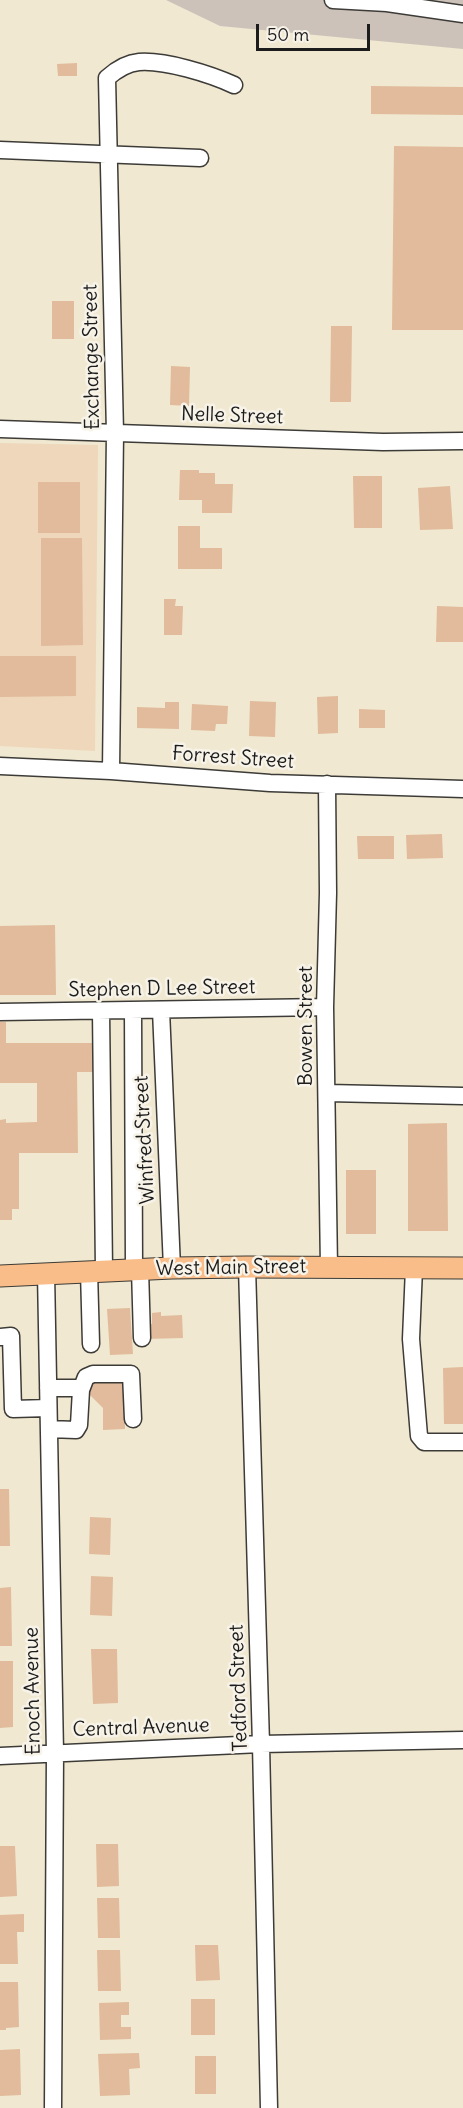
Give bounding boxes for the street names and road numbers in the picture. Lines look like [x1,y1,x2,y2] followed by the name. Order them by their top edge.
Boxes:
[79,284,105,430] street label: Exchange Street
[180,402,284,430] street label: Nelle Street
[171,742,295,774] street label: Forrest Street
[294,966,318,1086] street label: Bowen Street
[68,975,256,1003] street label: Stephen D Lee Street
[130,1075,160,1205] street label: Winfred Street
[156,1255,306,1281] street label: West Main Street
[225,1624,253,1752] street label: Tedford Street
[20,1627,46,1755] street label: Enoch Avenue
[72,1714,210,1742] street label: Central Avenue

